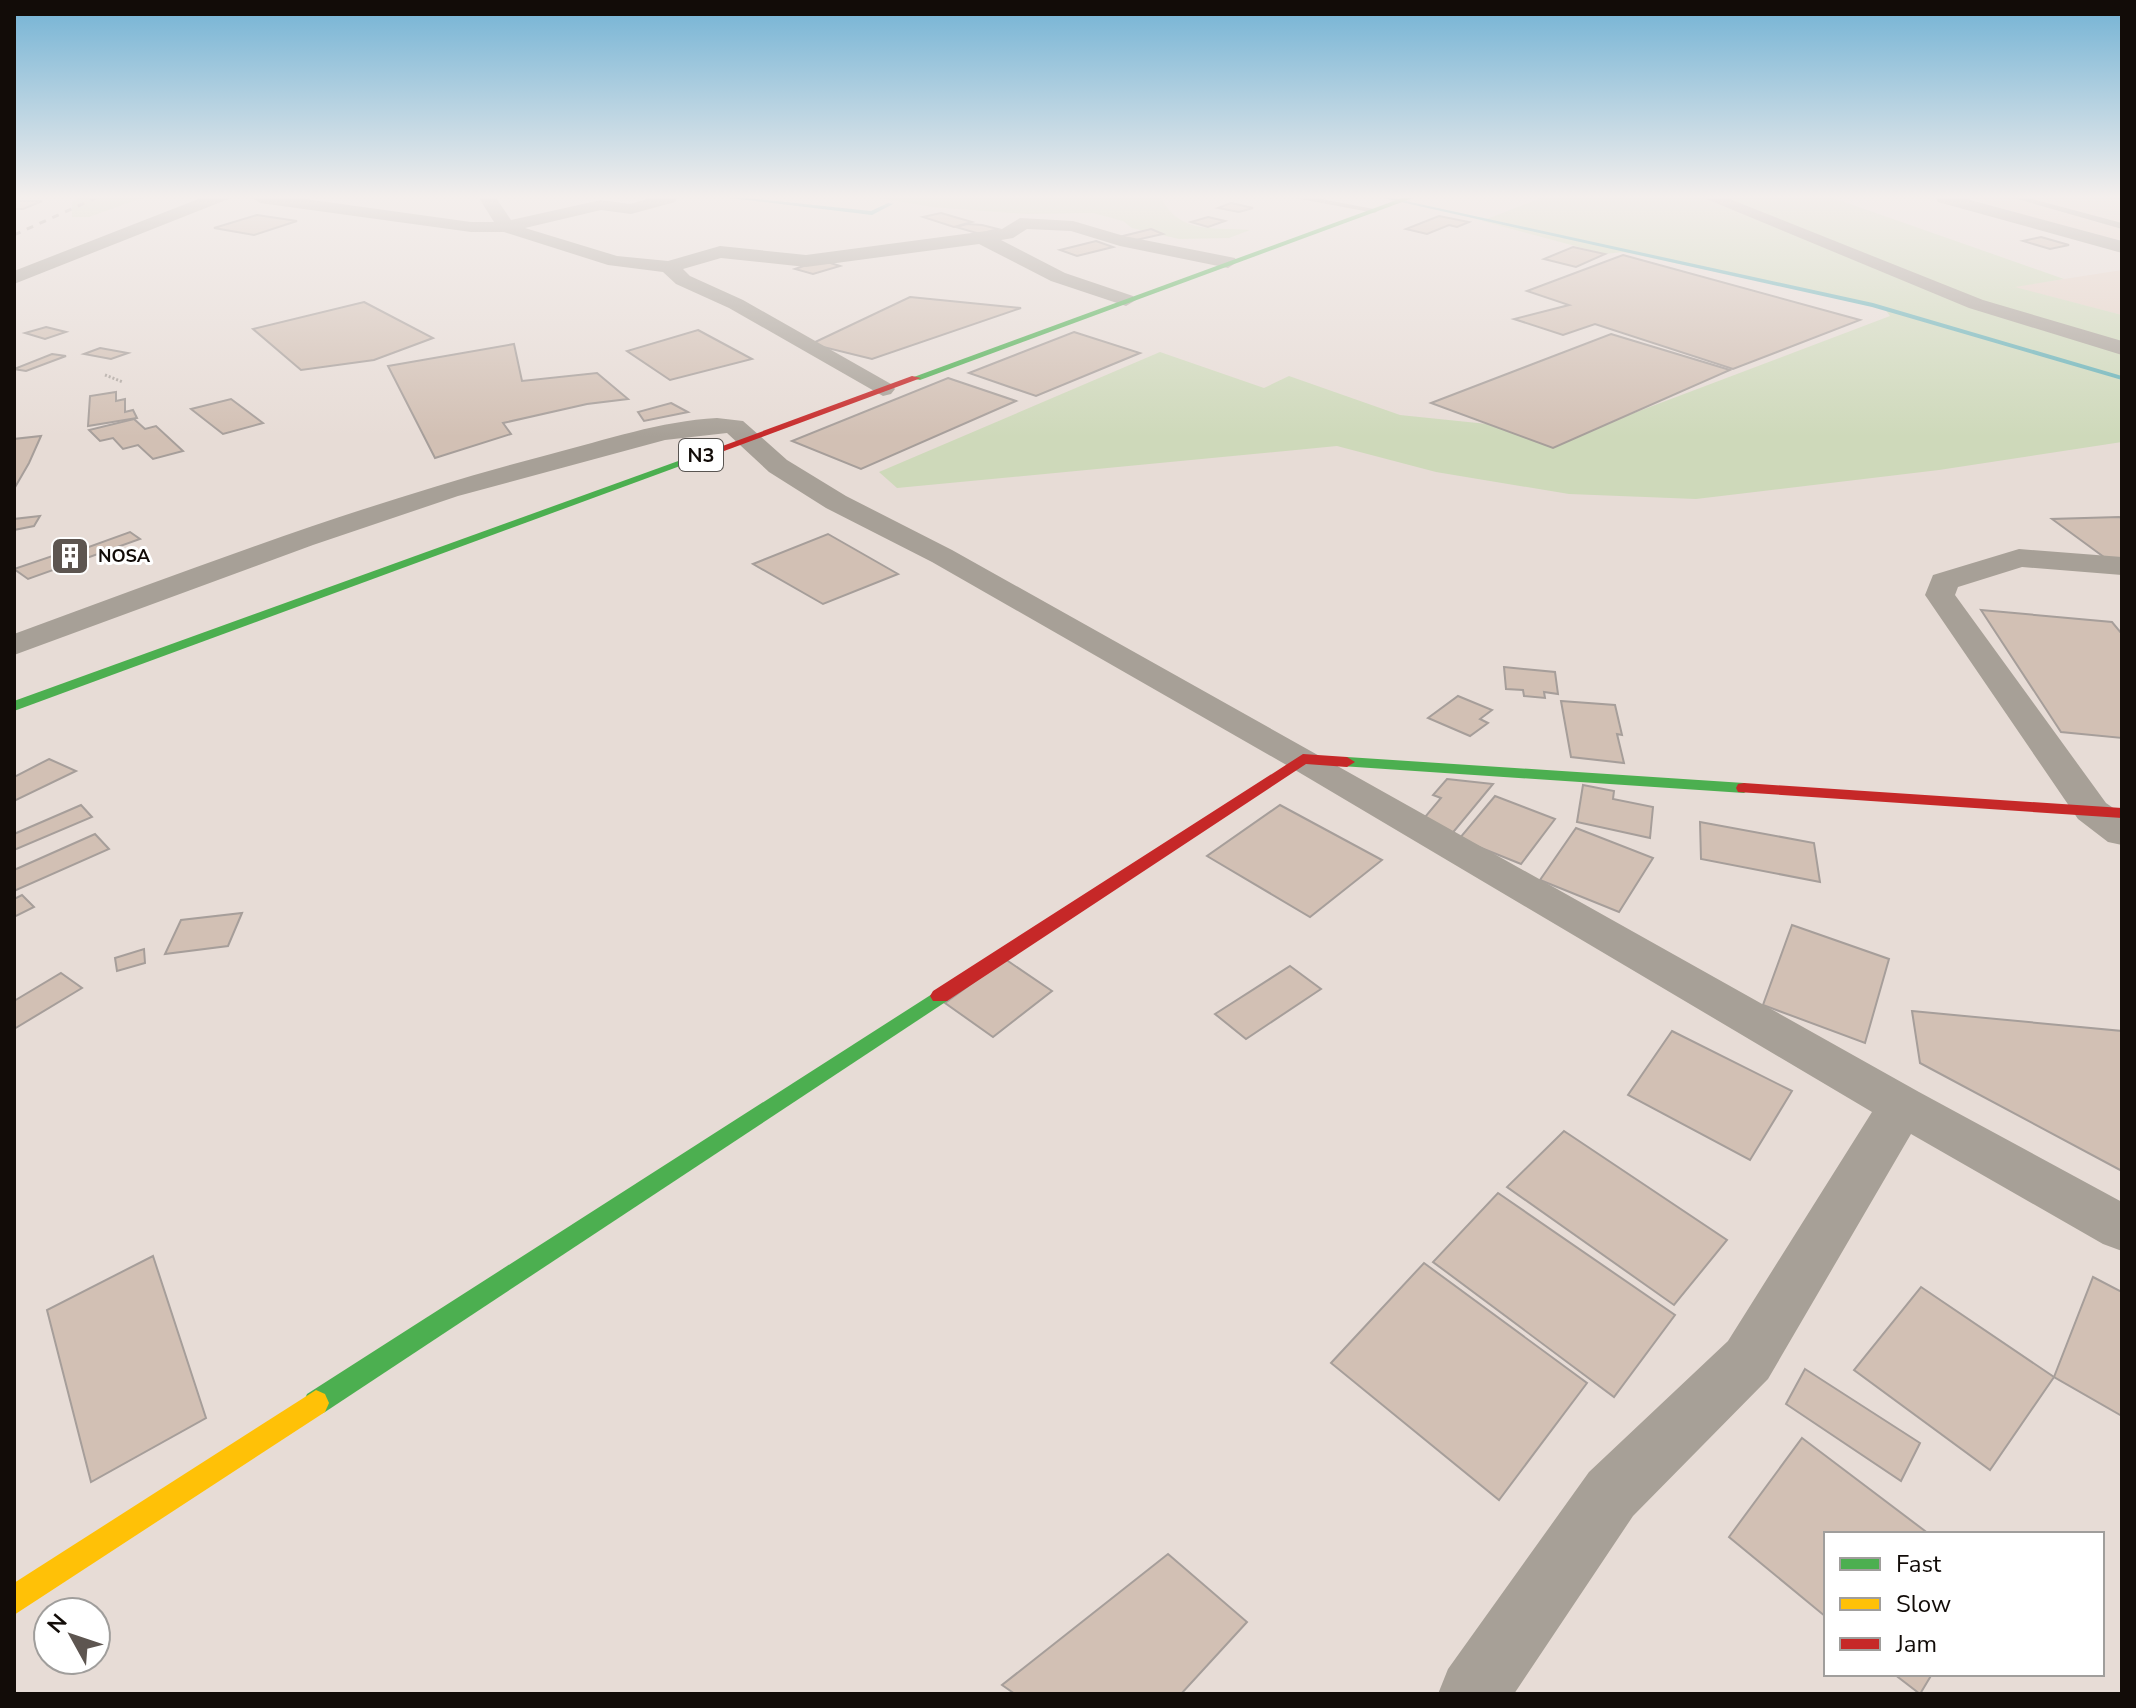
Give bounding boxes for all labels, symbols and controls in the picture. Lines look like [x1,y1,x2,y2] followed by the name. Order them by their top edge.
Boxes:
[679,439,723,471] road number: N3
[49,535,91,577] building icon: NOSA
[98,544,151,568] place label: NOSA
[1824,1532,2104,1676] legend
[1896,1548,1942,1580] text: Fast
[1896,1588,1951,1620] text: Slow
[32,1596,112,1676] north arrow
[41,1608,74,1640] text: N
[1895,1628,1937,1660] text: Jam

